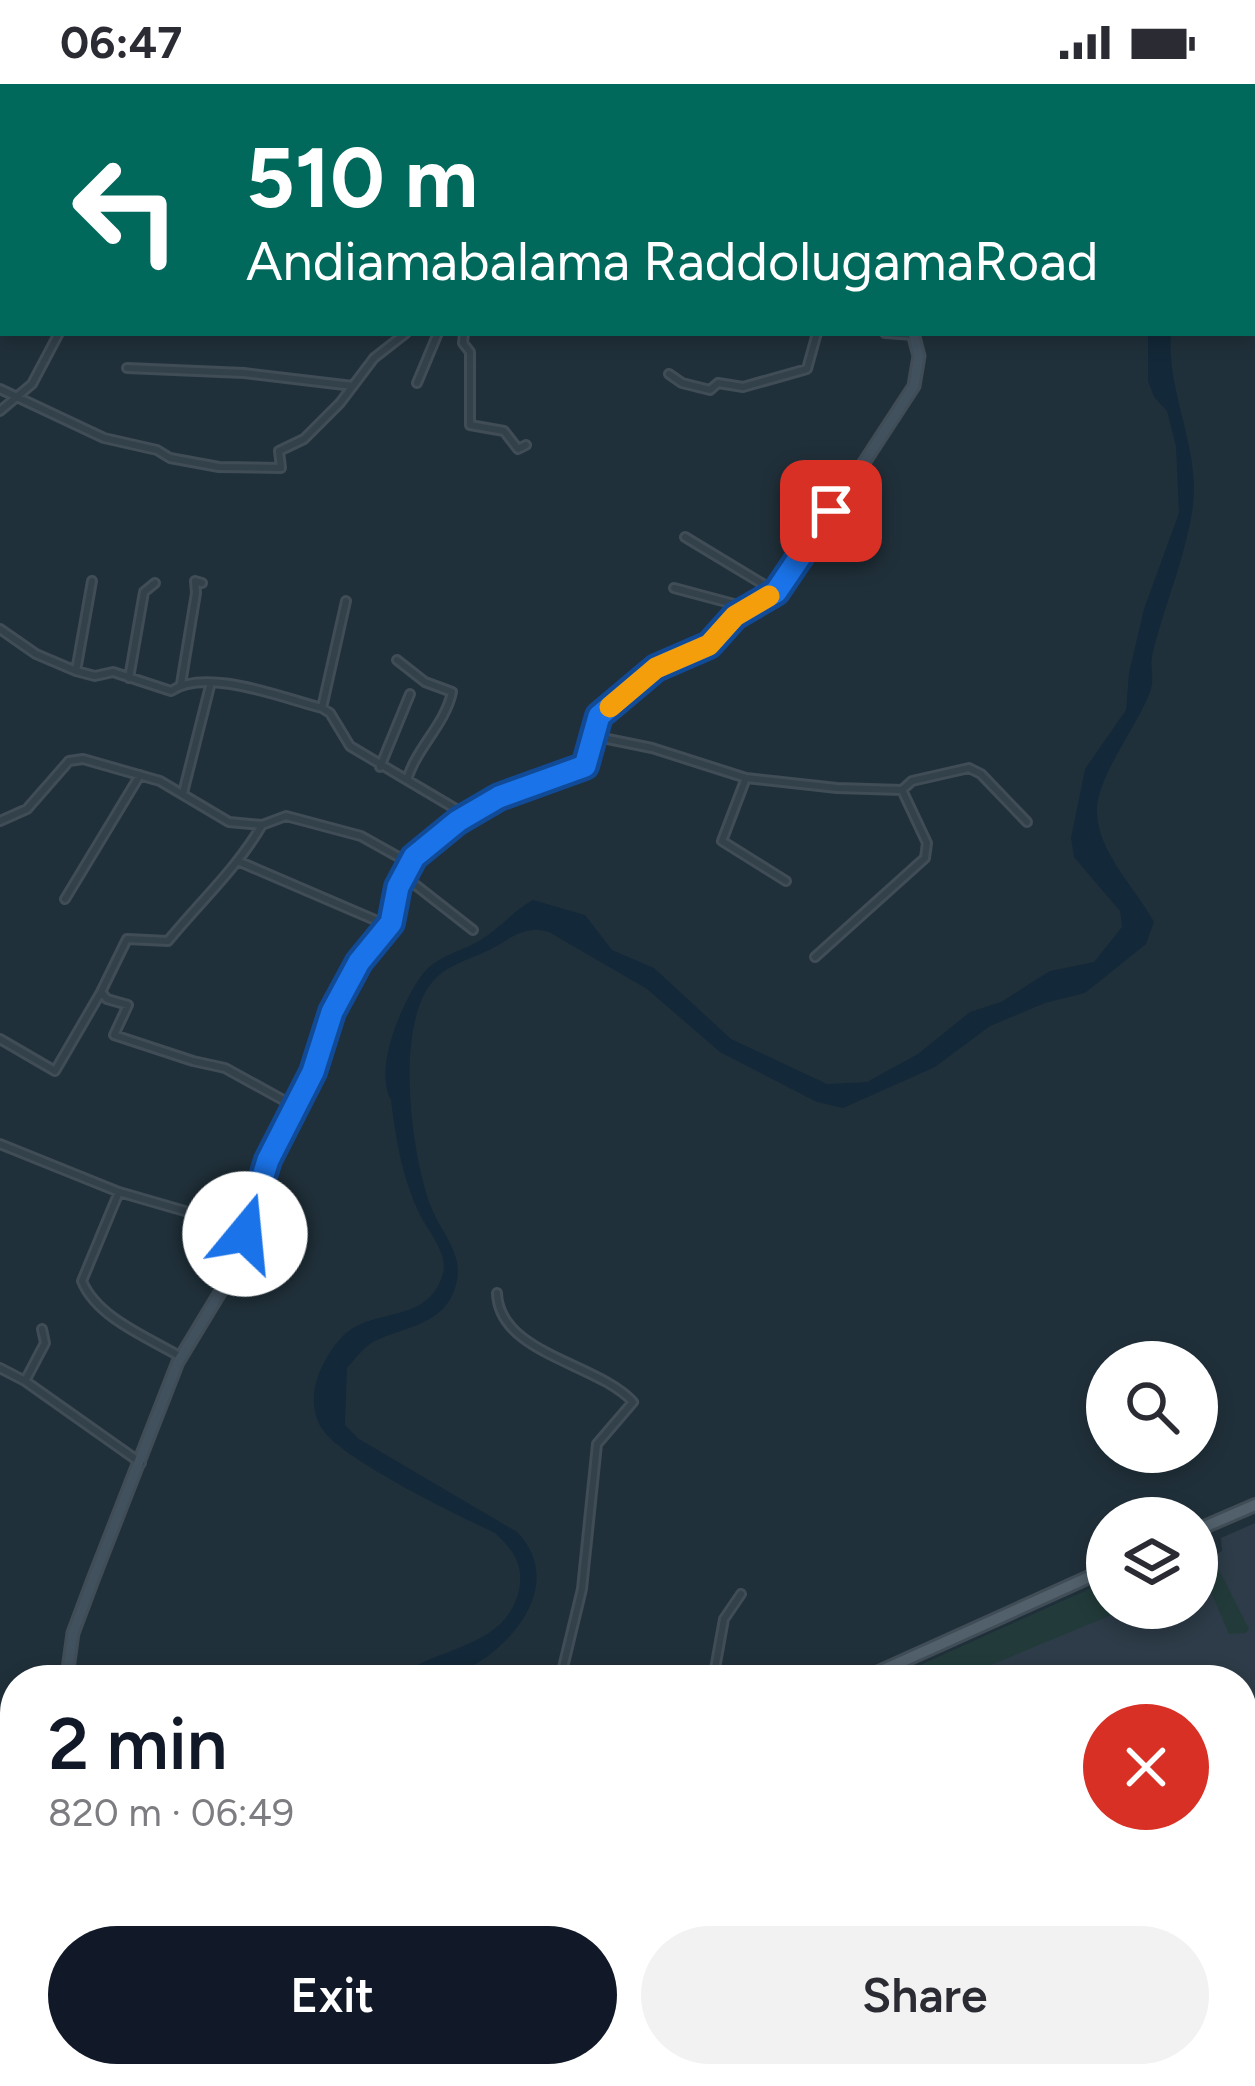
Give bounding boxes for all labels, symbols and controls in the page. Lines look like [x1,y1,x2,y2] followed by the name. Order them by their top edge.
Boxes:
[60,15,182,69] text: 06:47
[246,127,478,228] text: 510 m
[48,132,204,288] icon: left
[246,229,1098,294] text: Andiamabalama RaddolugamaRoad
[780,460,882,562] pin
[798,478,864,544] icon: arrive
[182,1171,308,1297] position arrow
[1086,1341,1218,1629] map controls
[1086,1341,1218,1473] button: search
[1086,1497,1218,1629] button: layers
[48,1701,227,1787] text: 2 min
[1083,1704,1209,1830] button: close
[48,1789,294,1836] text: 820 m · 06:49
[48,1926,617,2064] button: Exit
[641,1926,1209,2064] button: Share

